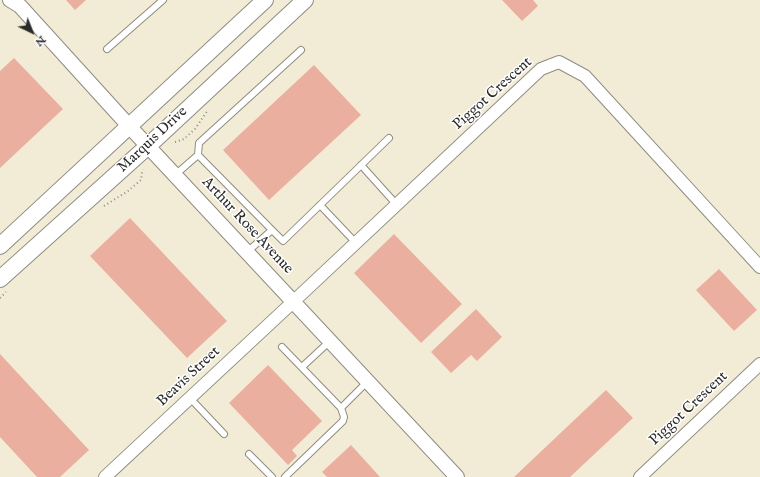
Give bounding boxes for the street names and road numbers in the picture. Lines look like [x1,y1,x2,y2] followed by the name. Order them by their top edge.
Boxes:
[450,54,536,134] street label: Piggot Crescent
[114,103,192,177] street label: Marquis Drive
[197,174,297,278] street label: Arthur Rose Avenue
[154,343,224,411] street label: Beavis Street
[646,368,732,450] street label: Piggot Crescent

